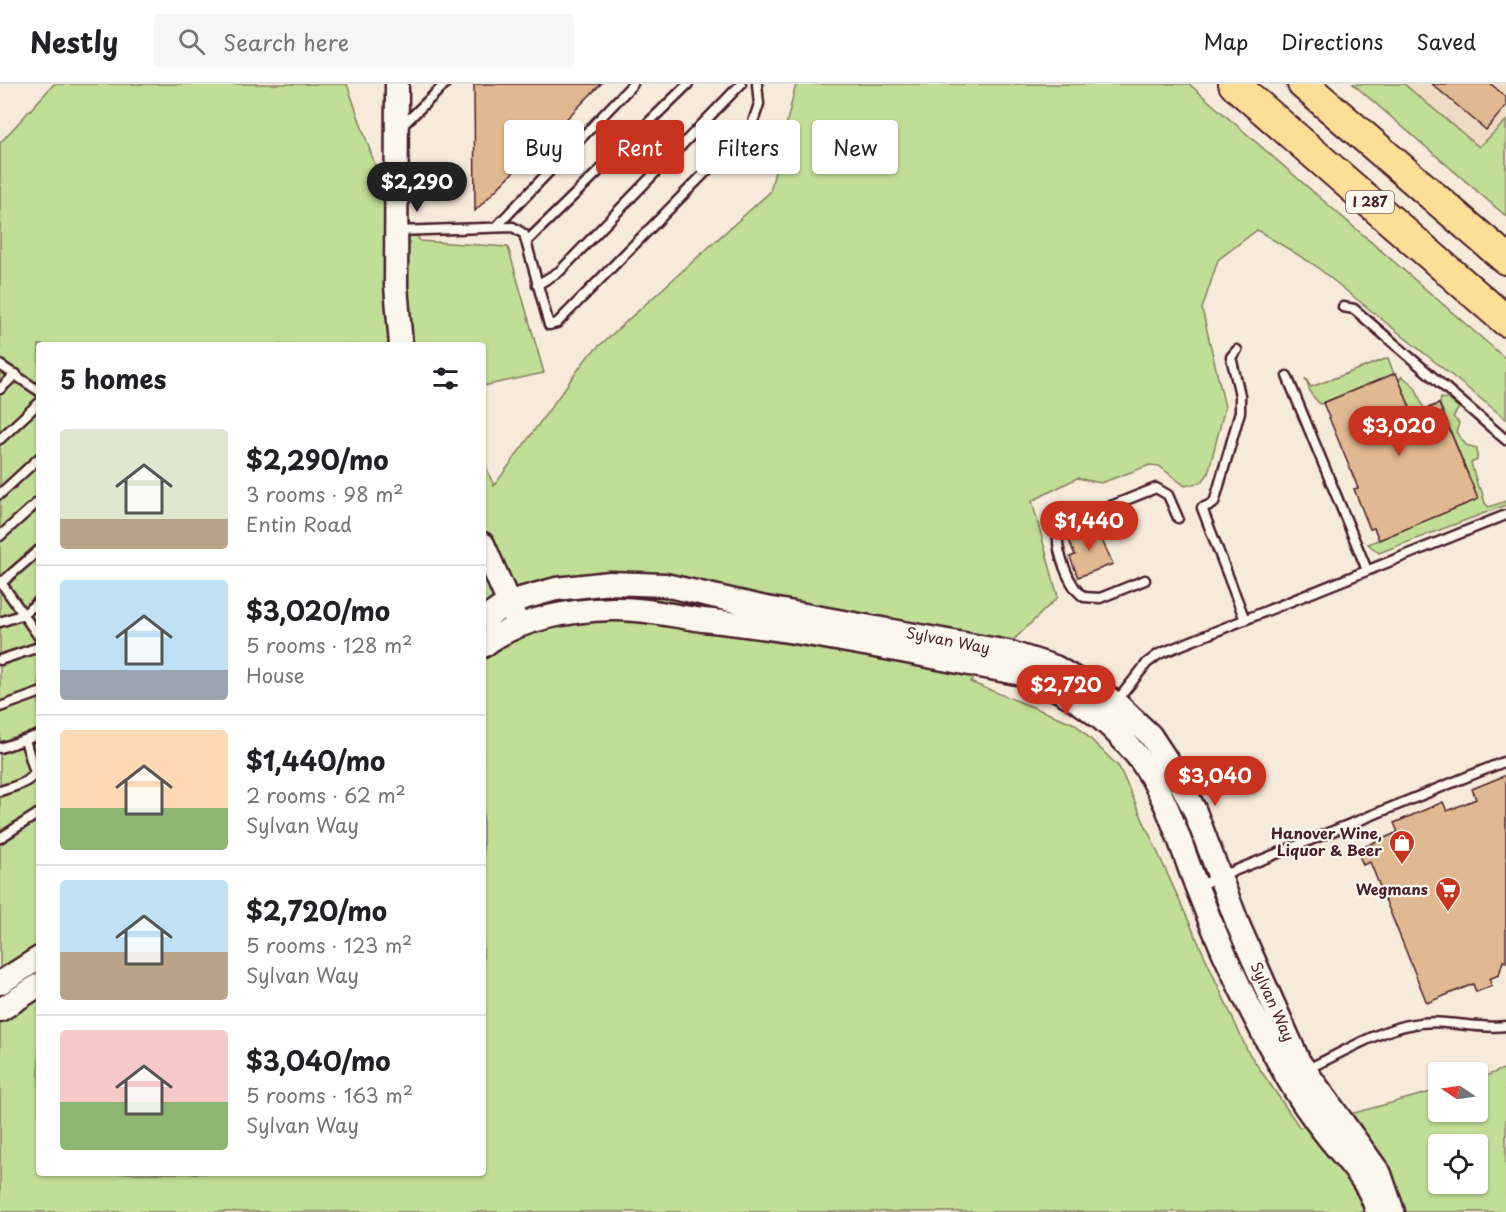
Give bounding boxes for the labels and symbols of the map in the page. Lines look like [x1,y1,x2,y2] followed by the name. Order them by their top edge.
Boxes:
[368,162,466,213] pin: $2,290
[1346,191,1394,213] road number: I 287
[1350,406,1448,457] pin: $3,020
[1040,501,1138,552] pin: $1,440
[905,620,992,659] street label: Sylvan Way
[1017,665,1115,716] pin: $2,720
[1166,756,1264,807] pin: $3,040
[1271,821,1382,861] place label: Hanover Wine, Liquor & Beer
[1387,828,1417,866] shop icon: Hanover Wine, Liquor & Beer
[1433,875,1463,913] supermarket icon: Wegmans
[1356,877,1428,900] place label: Wegmans
[1246,958,1301,1045] street label: Sylvan Way
[1428,1062,1488,1122] north arrow

